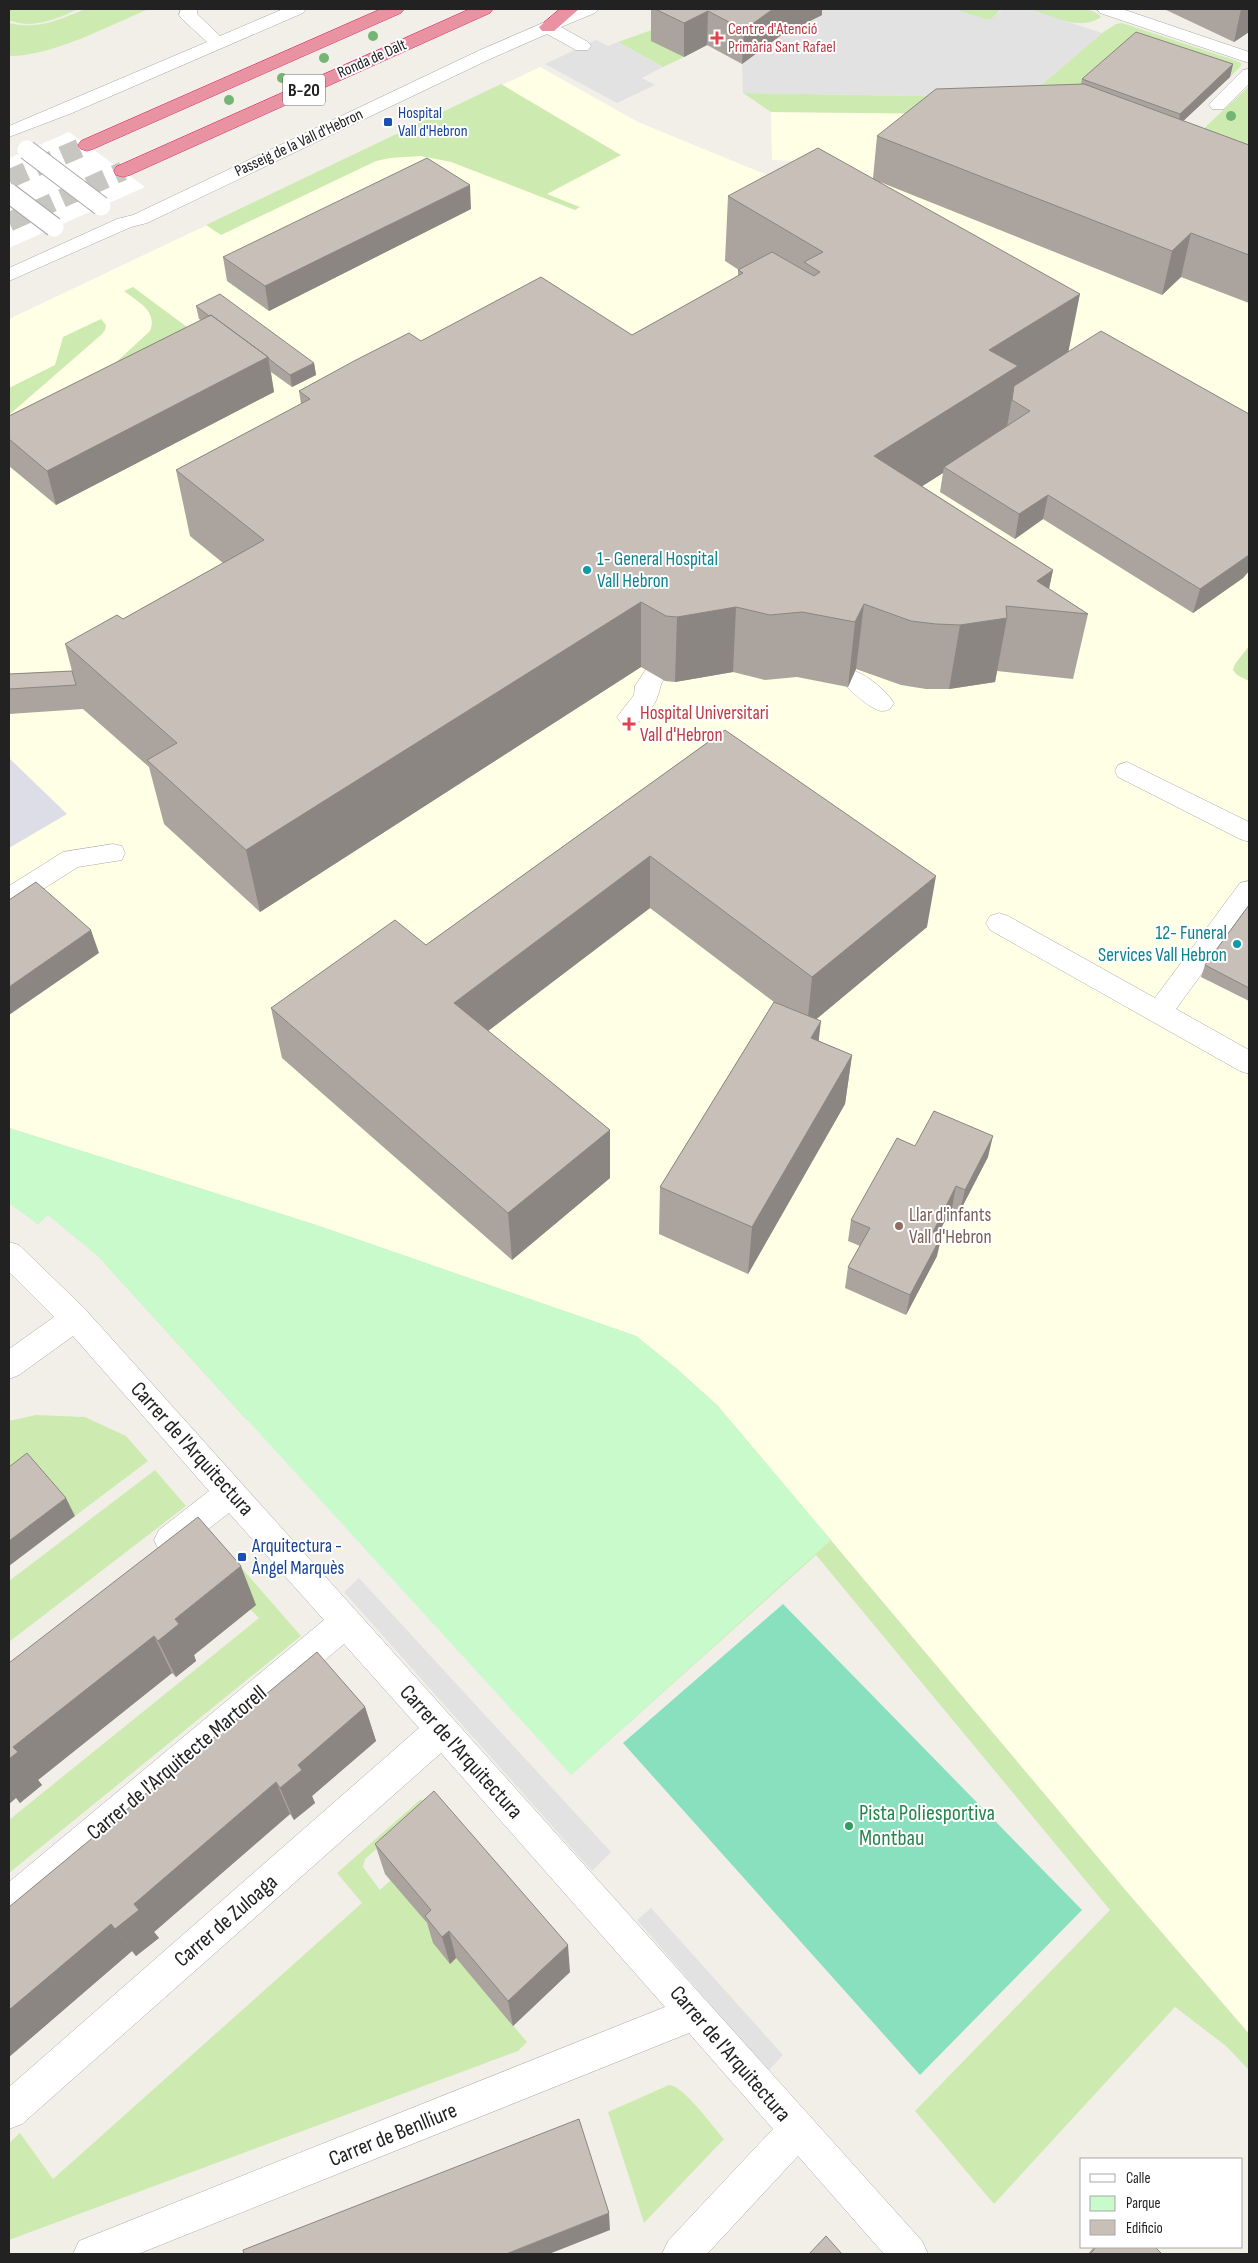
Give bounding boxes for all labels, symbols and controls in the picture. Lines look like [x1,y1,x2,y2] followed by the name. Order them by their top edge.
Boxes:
[728,20,836,57] place label: Centre d'Atenció Primària Sant Rafael
[710,31,724,45] marker: Centre d'Atenció Primària Sant Rafael
[335,35,410,83] street label: Ronda de Dalt
[283,74,325,106] road number: B-20
[398,104,468,141] place label: Hospital Vall d'Hebron
[232,105,366,181] street label: Passeig de la Vall d'Hebron
[382,116,394,128] marker: Hospital Vall d'Hebron
[597,548,718,593] place label: 1- General Hospital Vall Hebron
[581,564,593,576] marker: 1- General Hospital Vall Hebron
[640,702,769,747] place label: Hospital Universitari Vall d'Hebron
[622,717,636,731] marker: Hospital Universitari Vall d'Hebron
[1098,922,1227,967] place label: 12- Funeral Services Vall Hebron
[1231,938,1243,950] marker: 12- Funeral Services Vall Hebron
[909,1204,992,1249] place label: Llar d'infants Vall d'Hebron
[893,1220,905,1232] marker: Llar d'infants Vall d'Hebron
[125,1376,259,1522] street label: Carrer de l'Arquitectura
[251,1535,345,1580] place label: Arquitectura - Àngel Marquès
[236,1551,248,1563] marker: Arquitectura - Àngel Marquès
[394,1679,528,1825] street label: Carrer de l'Arquitectura
[81,1680,273,1846] street label: Carrer de l'Arquitecte Martorell
[859,1800,995,1852] place label: Pista Poliesportiva Montbau
[843,1820,855,1832] marker: Pista Poliesportiva Montbau
[169,1869,283,1973] street label: Carrer de Zuloaga
[664,1980,796,2128] street label: Carrer de l'Arquitectura
[325,2097,461,2173] street label: Carrer de Benlliure
[1080,2158,1243,2248] legend
[1126,2169,1150,2188] text: Calle
[1126,2194,1161,2213] text: Parque
[1126,2219,1163,2238] text: Edificio

